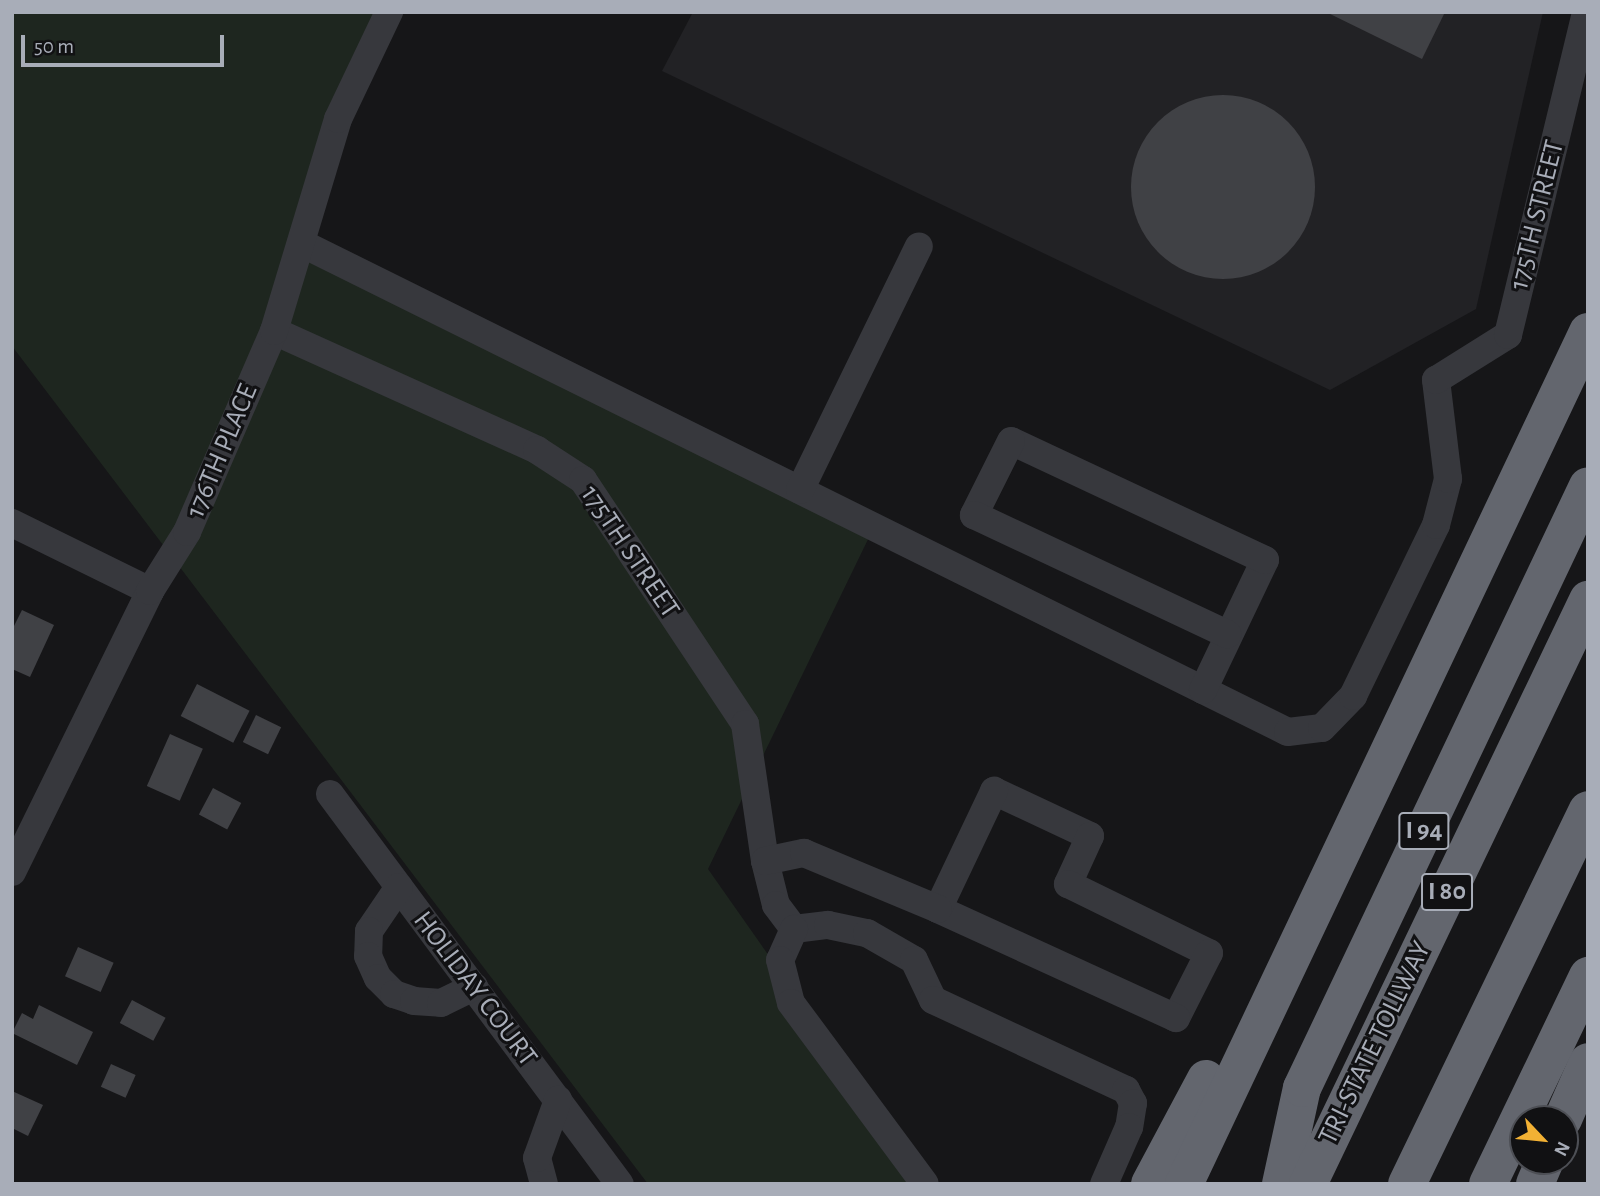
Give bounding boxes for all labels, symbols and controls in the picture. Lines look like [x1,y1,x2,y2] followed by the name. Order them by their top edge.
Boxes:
[24,21,228,65] scale bar
[34,36,74,57] text: 50 m
[1502,137,1572,293] street label: 175TH STREET
[179,379,265,523] street label: 176TH PLACE
[573,479,687,625] street label: 175TH STREET
[1398,808,1450,853] road number: I 94
[1421,870,1473,914] road number: I 80
[406,905,544,1073] street label: HOLIDAY COURT
[1311,936,1439,1150] street label: TRI-STATE TOLLWAY
[1509,1105,1579,1175] north arrow
[1550,1138,1573,1159] text: N

